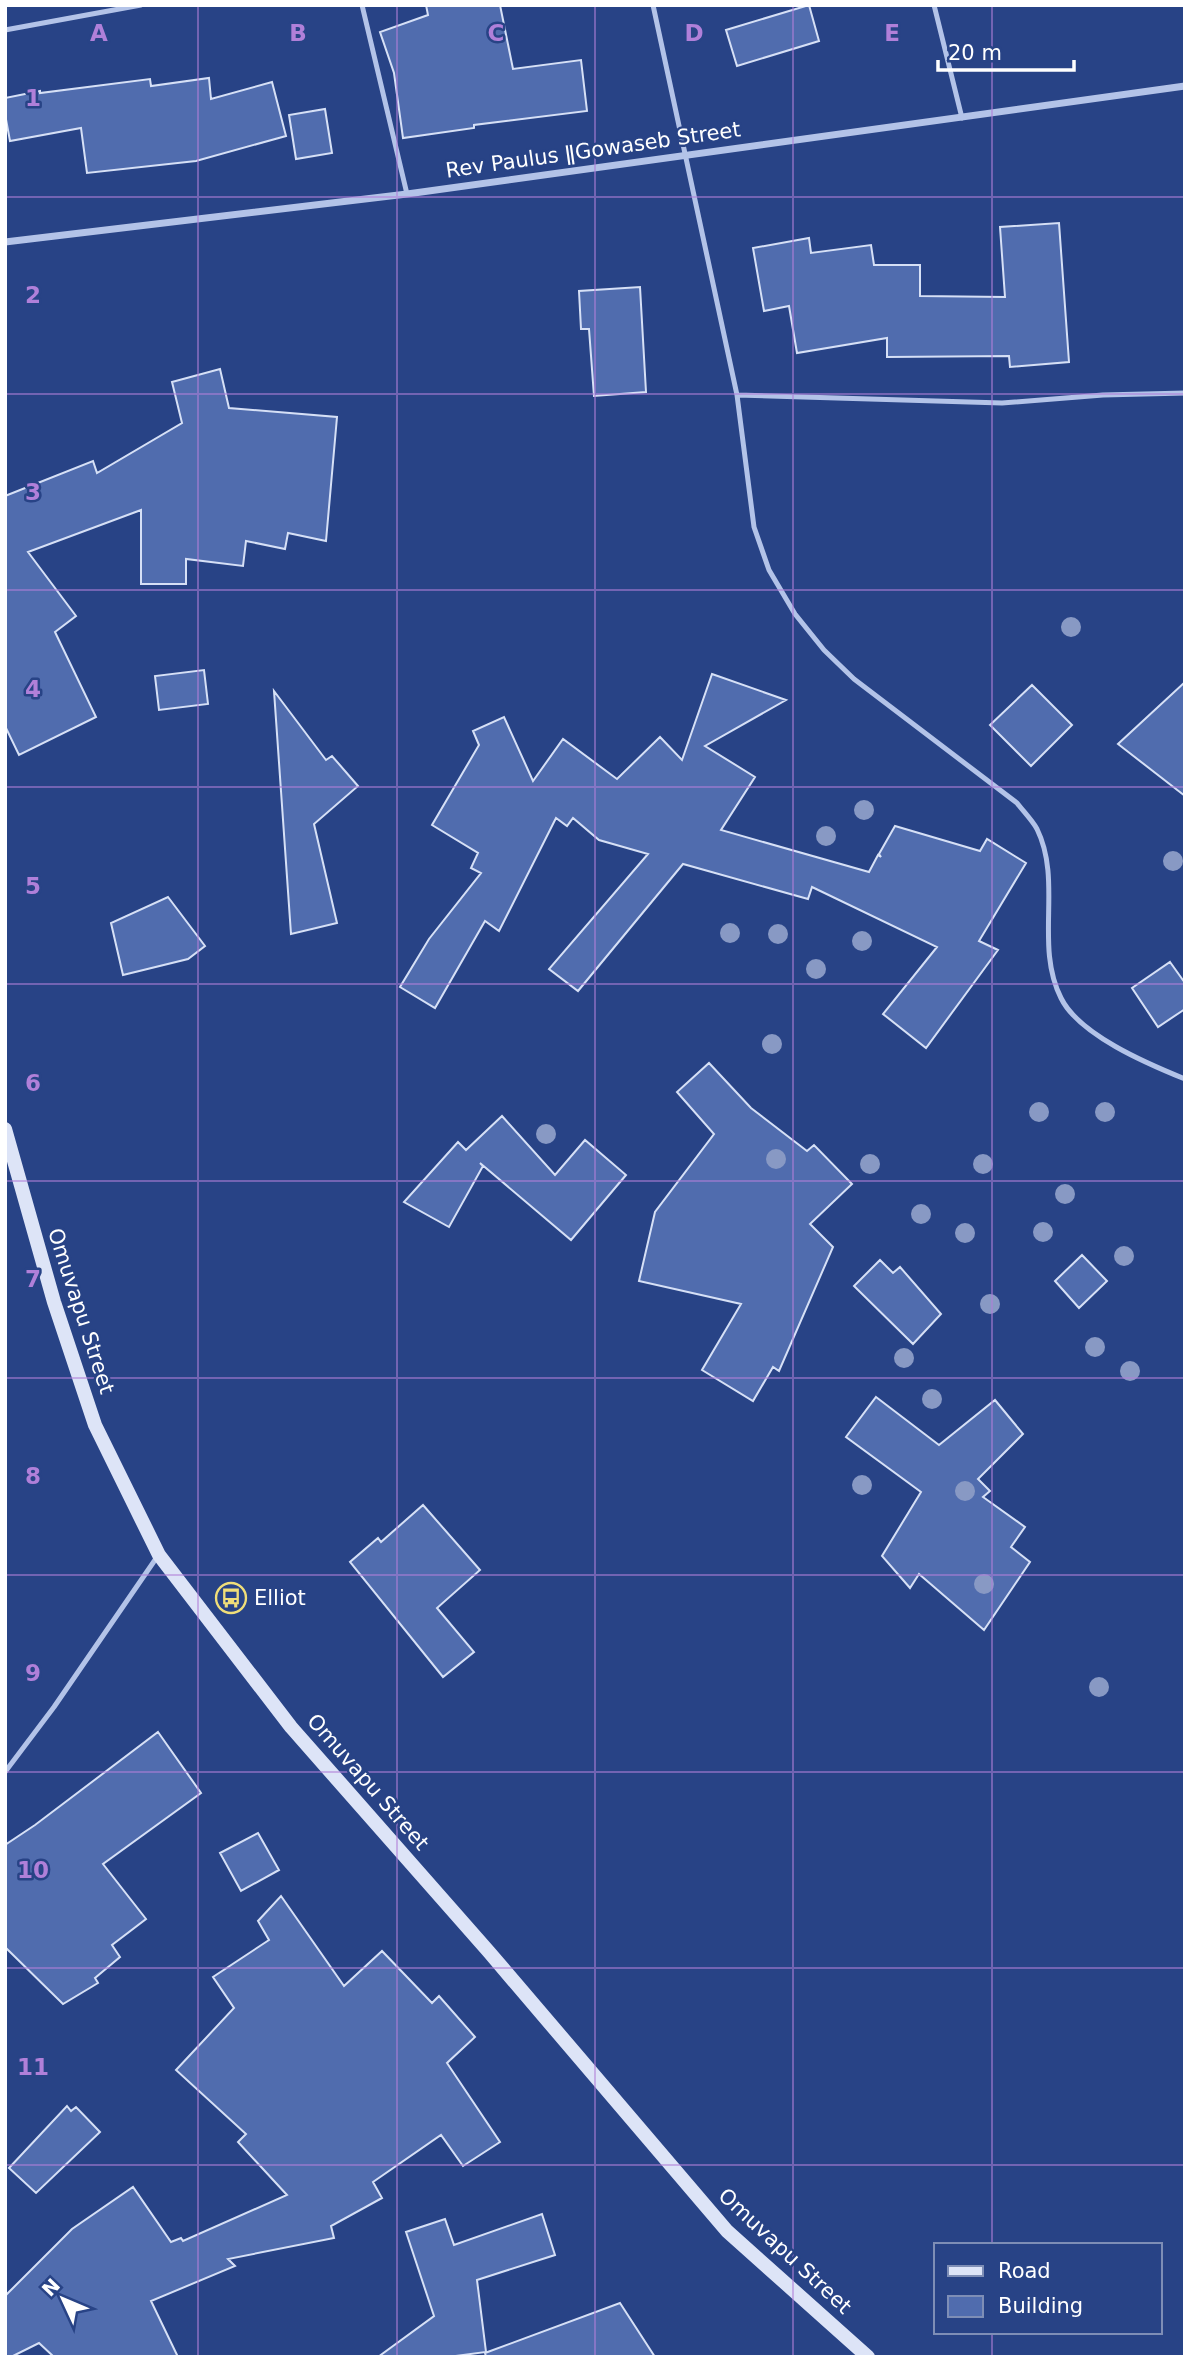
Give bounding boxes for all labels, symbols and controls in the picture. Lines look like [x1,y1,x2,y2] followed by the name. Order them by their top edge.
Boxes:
[90,20,108,46] text: A
[289,20,307,46] text: B
[488,20,504,46] text: C
[684,20,704,46] text: D
[884,20,900,46] text: E
[938,28,1074,72] scale bar
[948,41,1002,65] text: 20 m
[25,85,41,111] text: 1
[444,117,742,183] street label: Rev Paulus ǁGowaseb Street
[25,282,41,308] text: 2
[25,479,41,505] text: 3
[25,676,41,702] text: 4
[25,873,41,899] text: 5
[25,1070,41,1096] text: 6
[43,1225,119,1397] street label: Omuvapu Street
[25,1266,41,1292] text: 7
[25,1463,41,1489] text: 8
[214,1581,248,1615] bus stop icon: Elliot
[254,1586,306,1610] place label: Elliot
[25,1660,41,1686] text: 9
[302,1709,434,1855] street label: Omuvapu Street
[17,1857,49,1883] text: 10
[17,2054,49,2080] text: 11
[714,2183,856,2319] street label: Omuvapu Street
[934,2243,1162,2334] legend
[998,2259,1051,2283] text: Road
[28,2264,98,2334] north arrow
[37,2274,64,2301] text: N
[998,2294,1083,2318] text: Building

